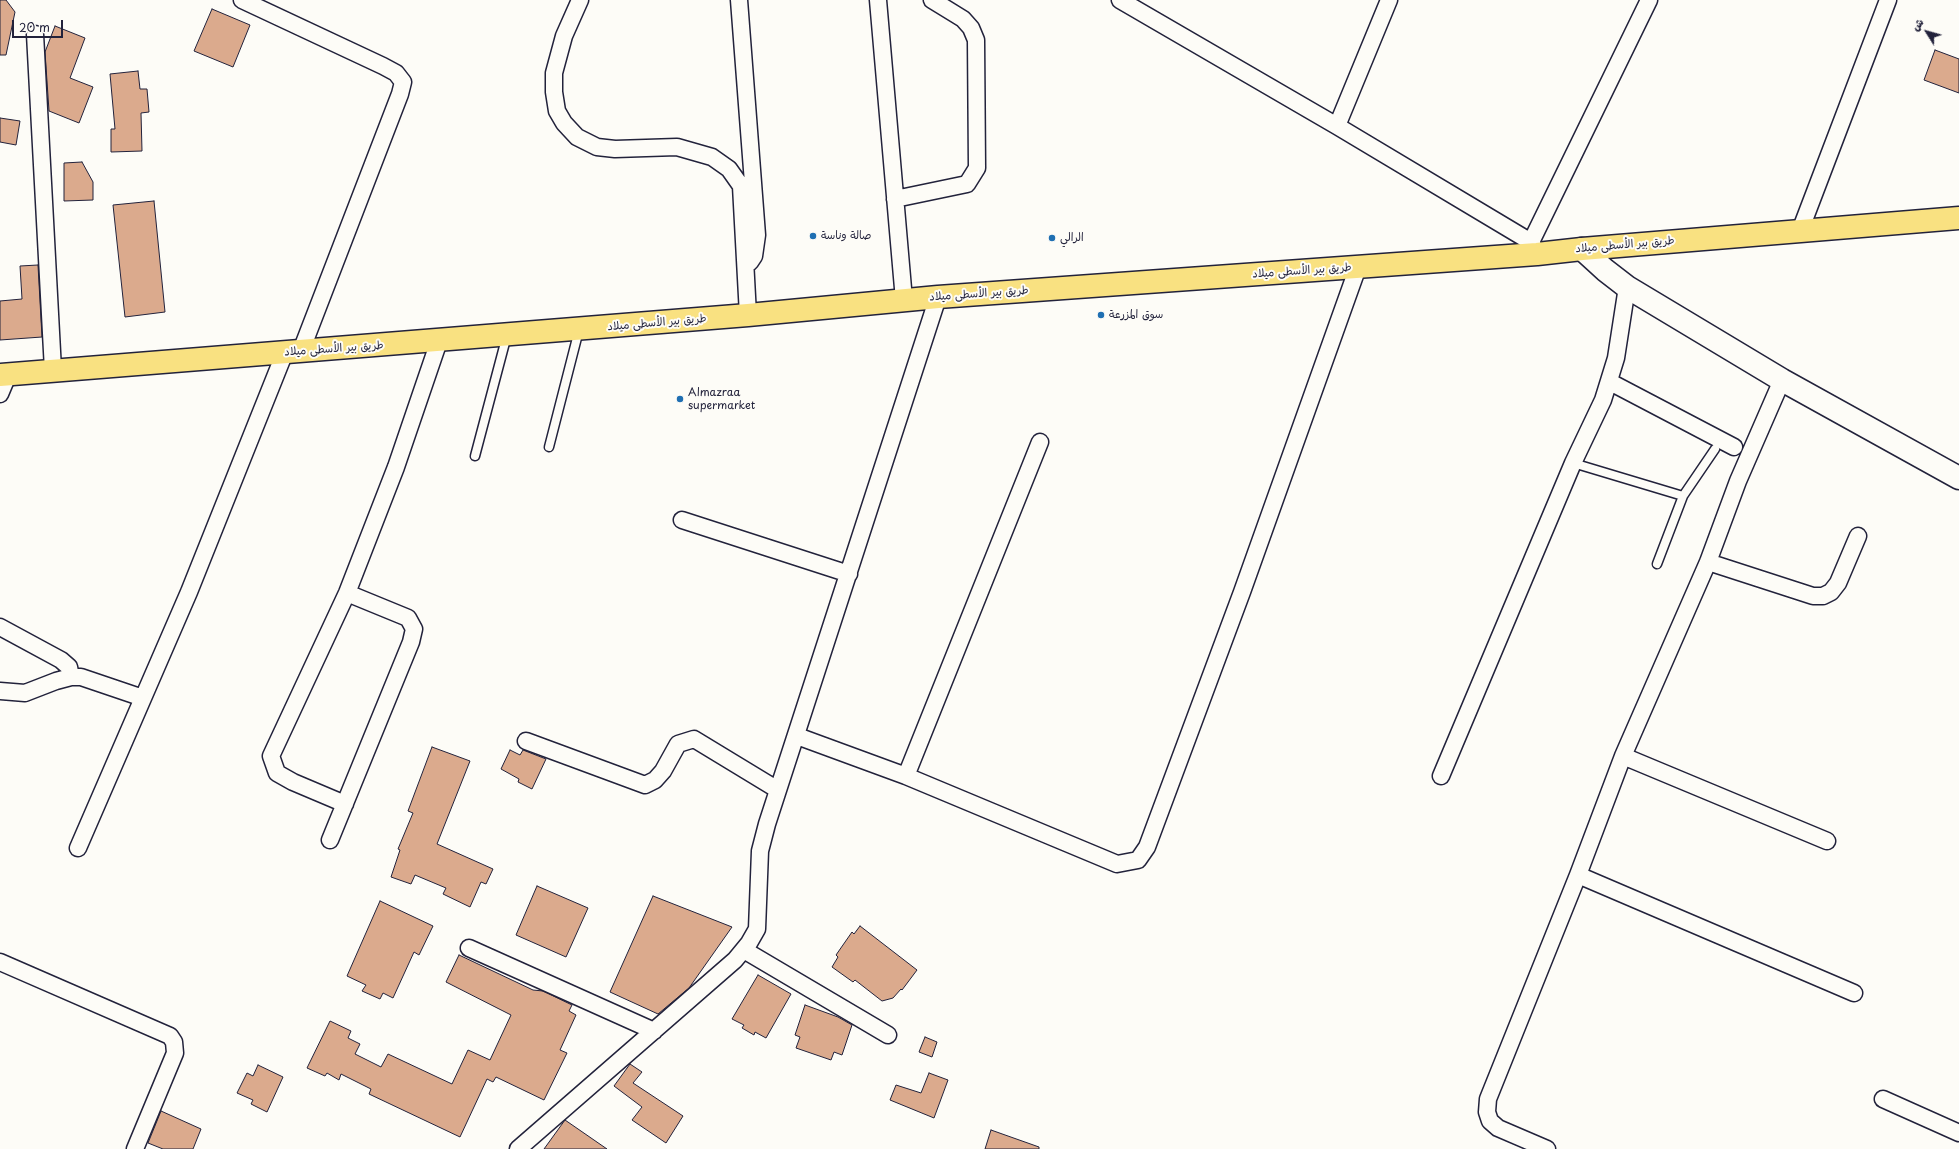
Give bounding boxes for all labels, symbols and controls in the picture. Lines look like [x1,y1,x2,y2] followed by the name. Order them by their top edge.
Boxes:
[14,12,65,38] scale bar
[1907,12,1947,52] north arrow
[1907,15,1927,34] text: ش
[19,18,50,36] text: 20 m
[821,229,871,243] place label: صالة وناسة
[808,231,818,241] marker: صالة وناسة
[1060,231,1084,245] place label: الرالي
[1047,233,1057,243] marker: الرالي
[1575,234,1675,256] street label: طريق بير الأسطى ميلاد
[1252,261,1352,281] street label: طريق بير الأسطى ميلاد
[929,284,1029,304] street label: طريق بير الأسطى ميلاد
[1109,308,1163,322] place label: سوق المزرعة
[1096,310,1106,320] marker: سوق المزرعة
[607,312,707,334] street label: طريق بير الأسطى ميلاد
[284,339,384,359] street label: طريق بير الأسطى ميلاد
[688,386,755,412] place label: Almazraa supermarket
[675,394,685,404] marker: Almazraa supermarket

